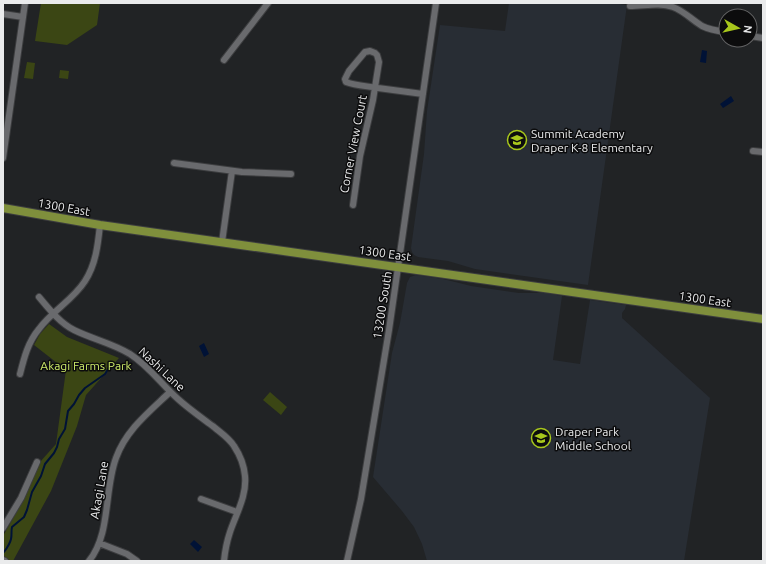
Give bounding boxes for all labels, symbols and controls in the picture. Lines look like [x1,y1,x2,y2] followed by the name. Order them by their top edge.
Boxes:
[718,8,758,48] north arrow
[741,24,754,34] text: N
[337,94,369,194] street label: Corner View Court
[531,127,653,154] place label: Summit Academy Draper K-8 Elementary
[506,129,528,151] school or university icon: Summit Academy Draper K-8 Elementary
[37,196,91,218] street label: 1300 East
[358,243,412,263] street label: 1300 East
[370,270,394,340] street label: 13200 South
[678,289,732,309] street label: 1300 East
[136,344,188,394] street label: Nashi Lane
[40,359,132,372] park label: Akagi Farms Park
[555,425,631,452] place label: Draper Park Middle School
[530,427,552,449] school or university icon: Draper Park Middle School
[88,460,110,520] street label: Akagi Lane

